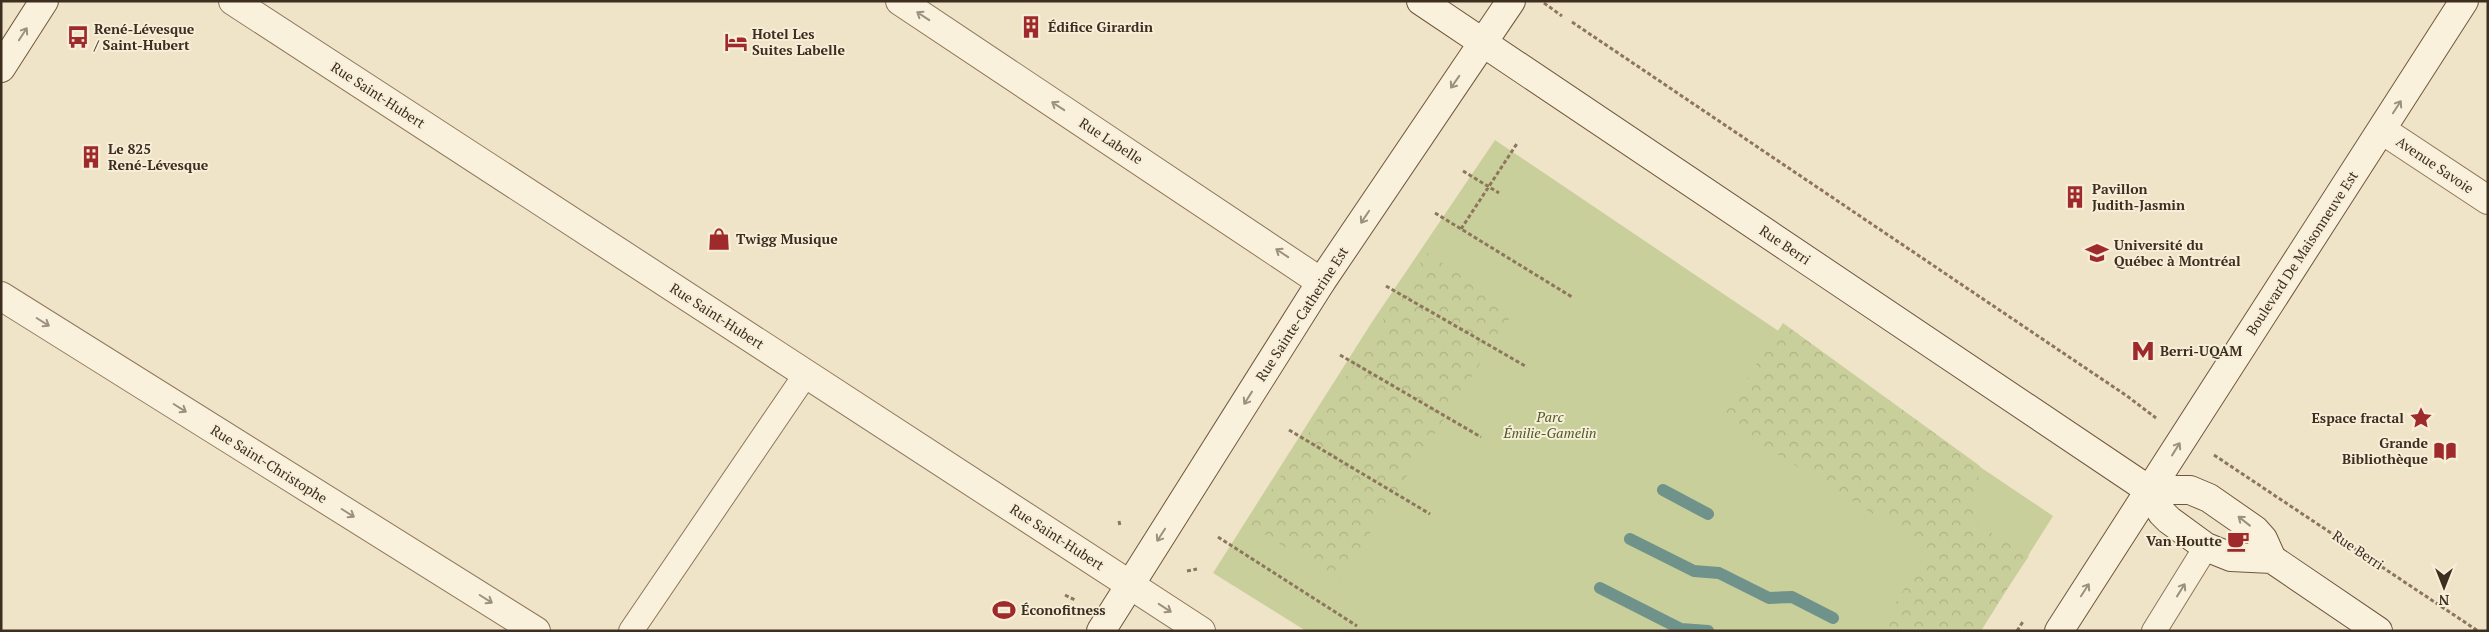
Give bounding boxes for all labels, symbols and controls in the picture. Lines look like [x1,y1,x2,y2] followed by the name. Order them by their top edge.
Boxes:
[916,11,930,21] one-way arrow
[1018,14,1044,40] building icon: Édifice Girardin
[1048,17,1153,36] place label: Édifice Girardin
[93,19,195,54] place label: René-Lévesque / Saint-Hubert
[65,24,91,50] bus stop icon: René-Lévesque / Saint-Hubert
[752,24,845,59] place label: Hotel Les Suites Labelle
[18,28,28,42] one-way arrow
[723,29,749,55] hotel icon: Hotel Les Suites Labelle
[328,57,430,133] street label: Rue Saint-Hubert
[1450,75,1460,89] one-way arrow
[2392,100,2402,114] one-way arrow
[1052,101,1066,111] one-way arrow
[1076,113,1147,168] street label: Rue Labelle
[2393,132,2478,198] street label: Avenue Savoie
[108,139,209,174] place label: Le 825 René-Lévesque
[78,144,104,170] building icon: Le 825 René-Lévesque
[2241,166,2362,338] street label: Boulevard De Maisonneuve Est
[2092,179,2185,214] place label: Pavillon Judith-Jasmin
[2062,184,2088,210] building icon: Pavillon Judith-Jasmin
[1360,210,1370,224] one-way arrow
[1756,220,1815,269] street label: Rue Berri
[706,226,732,252] shop icon: Twigg Musique
[736,229,838,248] place label: Twigg Musique
[2114,235,2241,270] place label: Université du Québec à Montréal
[2084,240,2110,266] school or university icon: Université du Québec à Montréal
[1251,242,1353,385] street label: Rue Sainte-Catherine Est
[1275,248,1289,258] one-way arrow
[667,278,769,354] street label: Rue Saint-Hubert
[35,318,49,328] one-way arrow
[2130,338,2156,364] metro station icon: Berri-UQAM
[2160,341,2242,360] place label: Berri-UQAM
[1243,390,1253,404] one-way arrow
[173,404,187,414] one-way arrow
[2408,405,2434,431] place icon: Espace fractal
[1502,407,1597,442] park label: Parc Émilie-Gamelin
[2311,408,2404,427] place label: Espace fractal
[207,420,331,507] street label: Rue Saint-Christophe
[2342,433,2428,468] place label: Grande Bibliothèque
[2432,438,2458,464] library icon: Grande Bibliothèque
[2171,443,2181,457] one-way arrow
[1007,499,1109,575] street label: Rue Saint-Hubert
[340,508,354,518] one-way arrow
[2237,516,2251,526] one-way arrow
[2329,525,2388,574] street label: Rue Berri
[1156,528,1166,542] one-way arrow
[2225,528,2251,554] cafe icon: Van Houtte
[2146,531,2222,550] place label: Van Houtte
[2419,562,2469,612] north arrow
[2081,583,2091,597] one-way arrow
[2176,583,2186,597] one-way arrow
[2438,591,2449,610] text: N
[478,595,492,605] one-way arrow
[991,597,1017,623] sports icon: Éconofitness
[1021,600,1106,619] place label: Éconofitness
[1158,603,1172,613] one-way arrow

